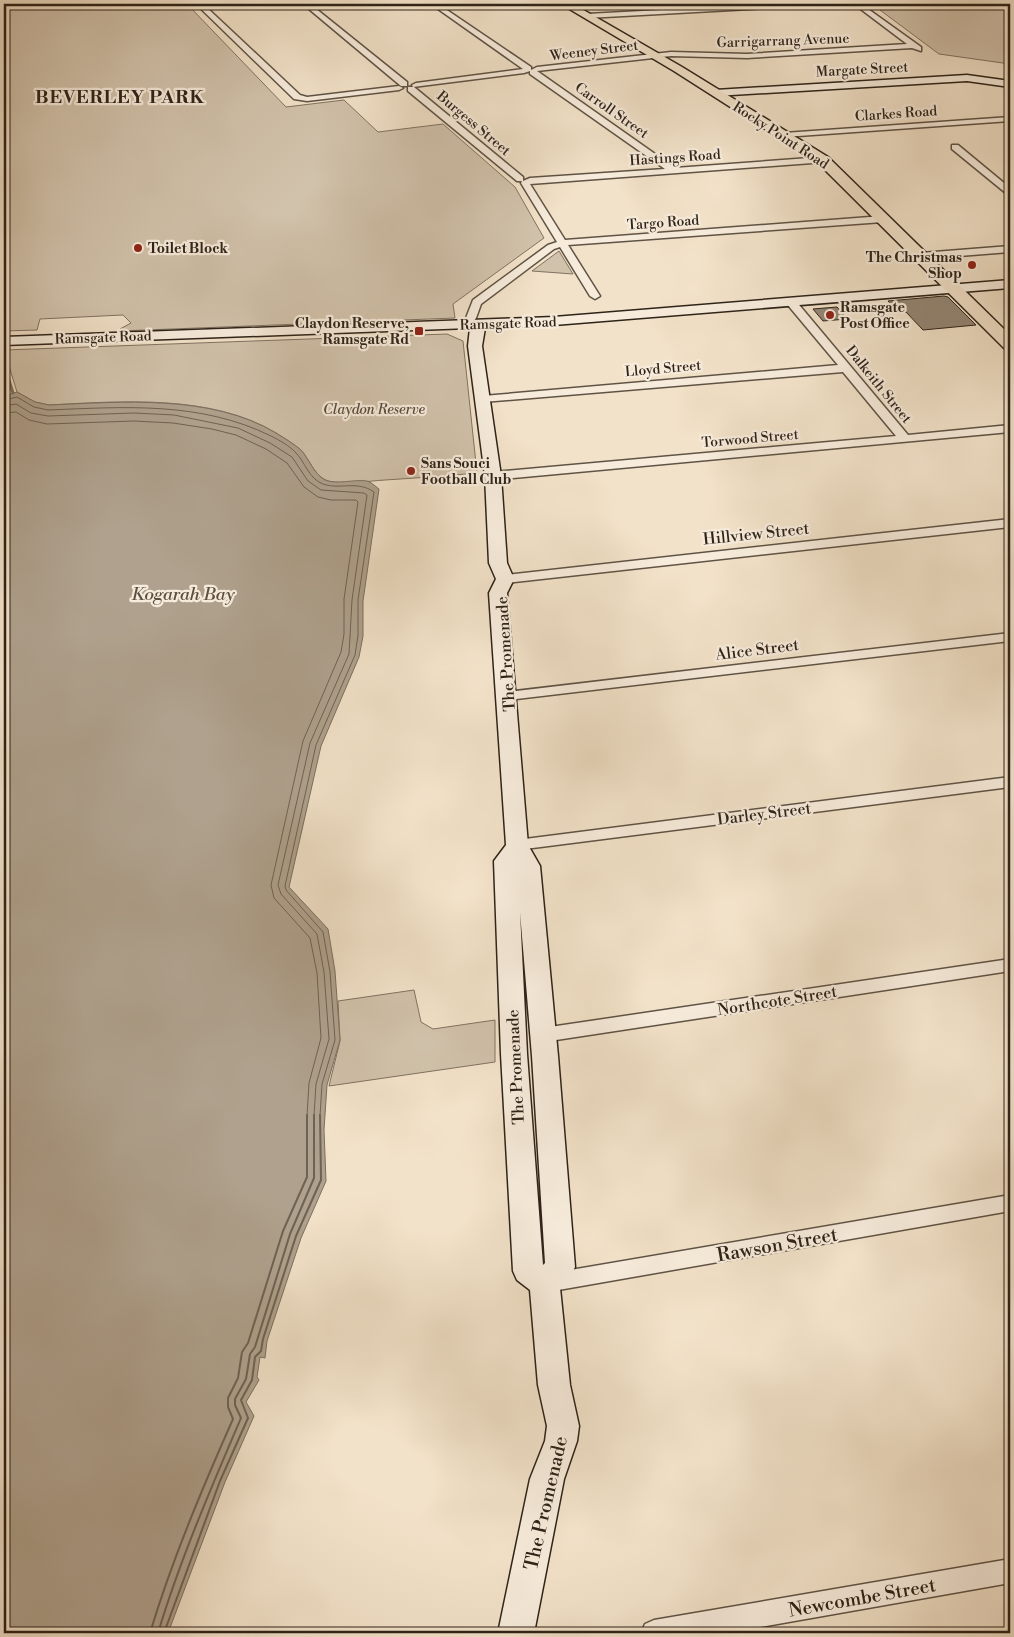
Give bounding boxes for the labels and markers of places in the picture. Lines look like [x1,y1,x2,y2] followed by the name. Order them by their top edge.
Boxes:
[148,240,228,258] place label: Toilet Block
[132,242,144,254] marker: Toilet Block
[866,249,962,283] place label: The Christmas Shop
[966,259,978,271] marker: The Christmas Shop
[840,299,910,333] place label: Ramsgate Post Office
[824,309,836,321] marker: Ramsgate Post Office
[295,315,409,349] place label: Claydon Reserve, Ramsgate Rd
[413,325,425,337] marker: Claydon Reserve, Ramsgate Rd
[421,455,511,489] place label: Sans Souci Football Club
[405,465,417,477] marker: Sans Souci Football Club

